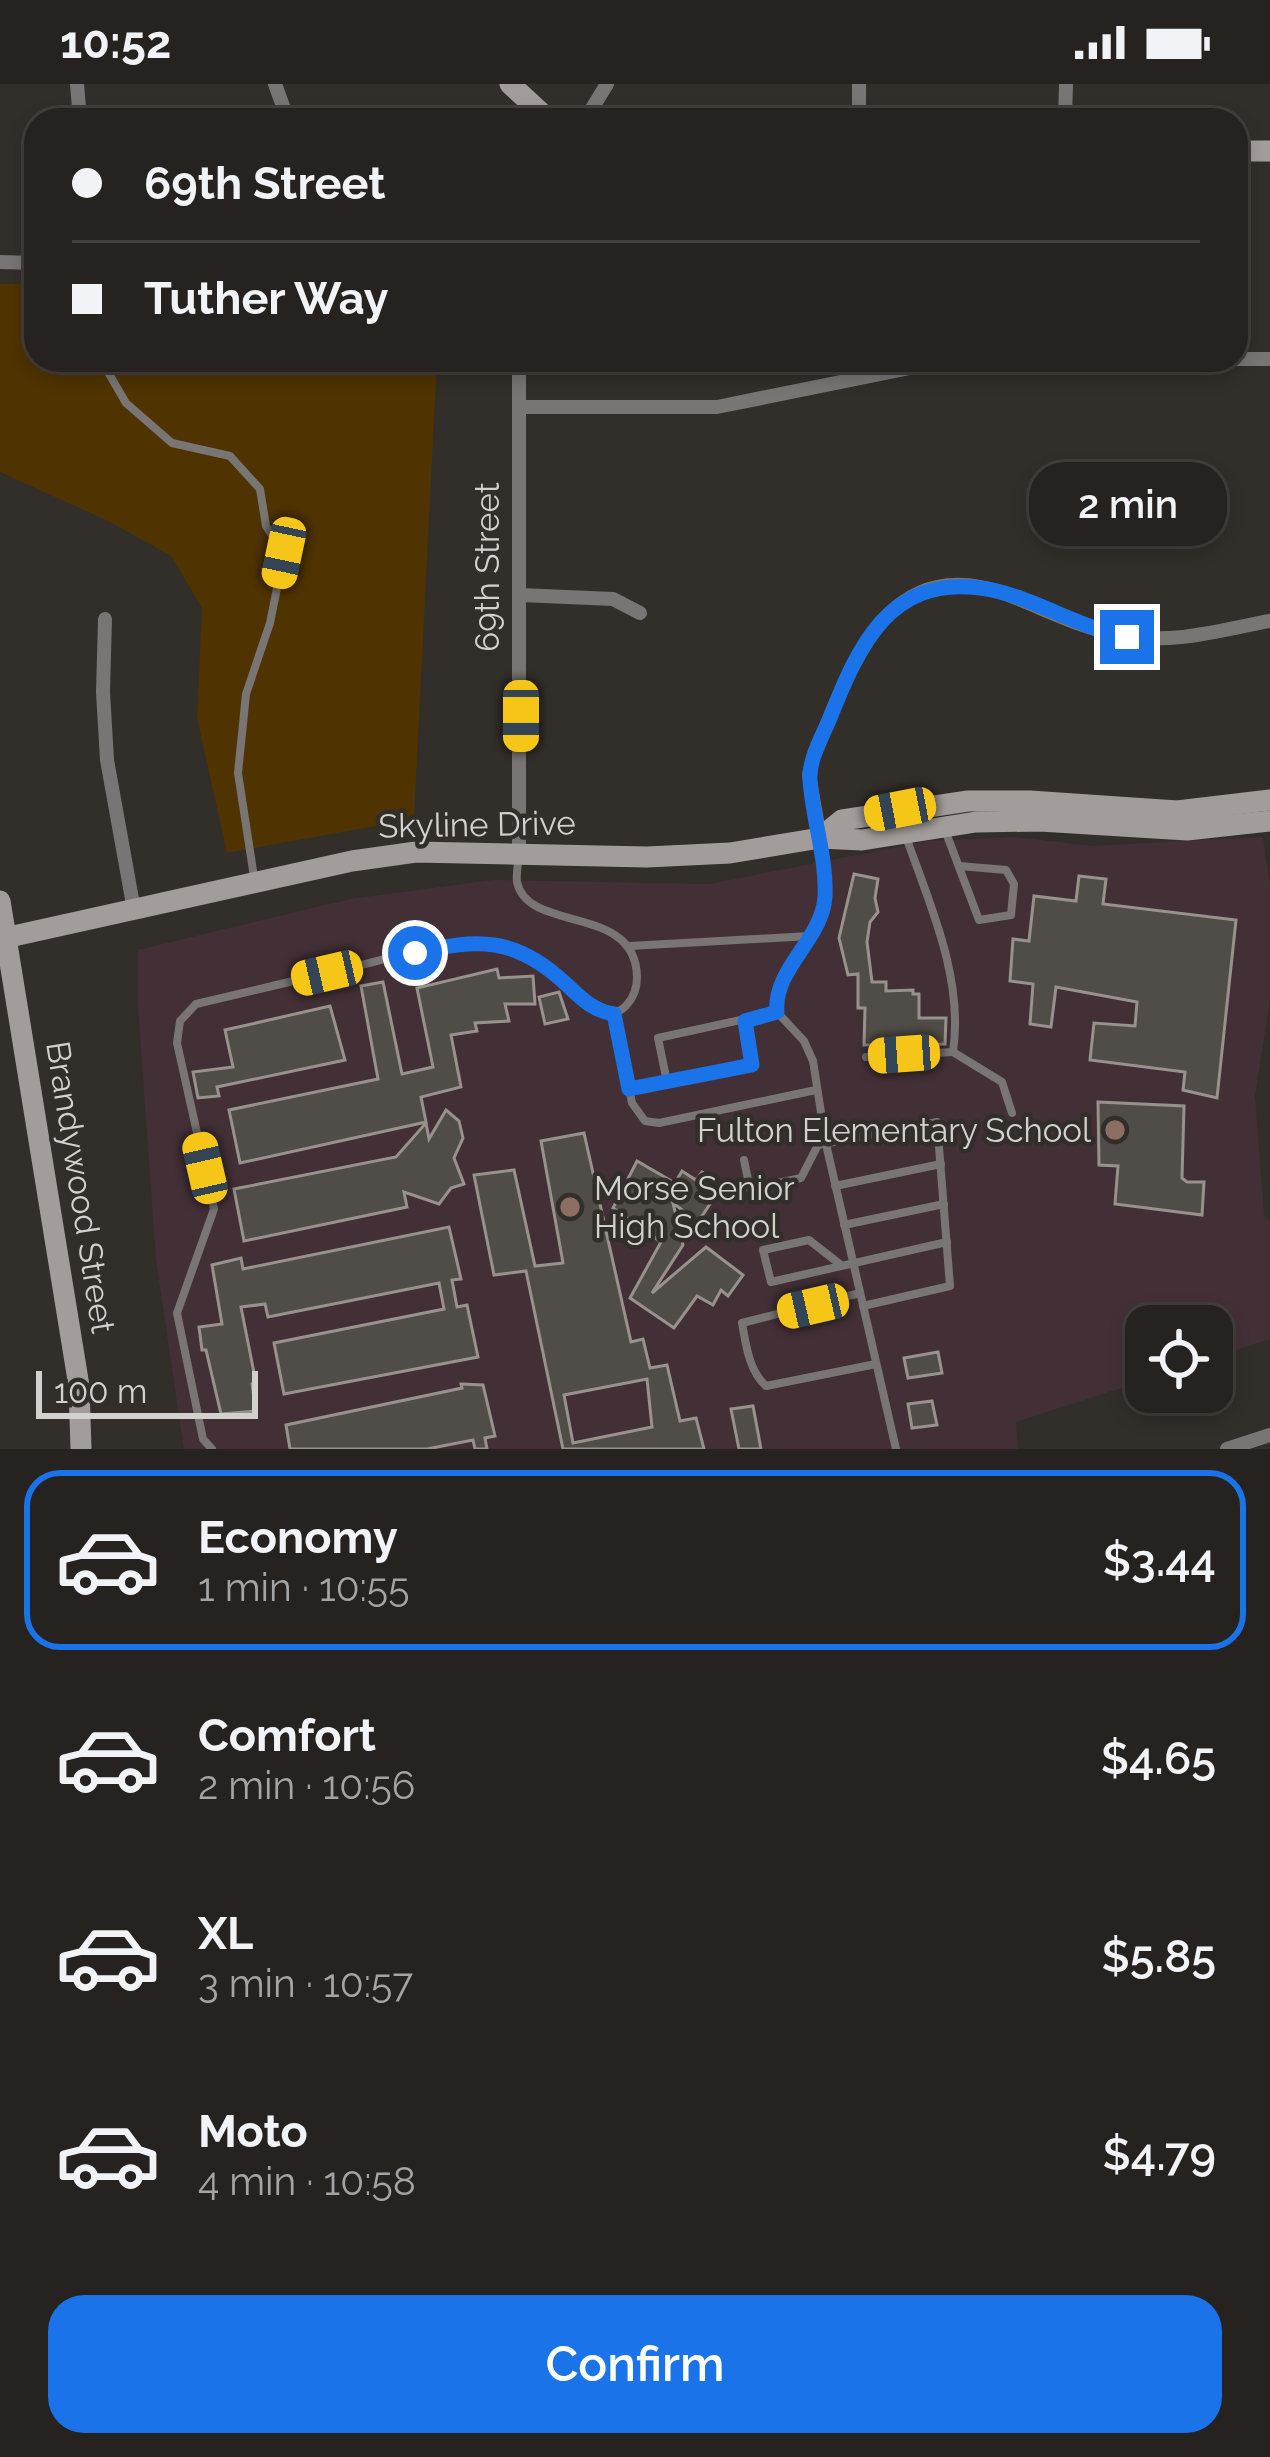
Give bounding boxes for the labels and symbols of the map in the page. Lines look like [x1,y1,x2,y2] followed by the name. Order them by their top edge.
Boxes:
[1028,463,1226,547] callout: 2 min
[468,482,507,652] street label: 69th Street
[259,514,309,592] car
[1100,610,1154,664] route end
[503,680,539,752] car
[861,784,939,834] car
[378,803,576,846] street label: Skyline Drive
[388,926,442,980] route start
[288,947,366,999] car
[867,1034,941,1074] car
[38,1038,123,1336] street label: Brandywood Street
[697,1111,1092,1150] place label: Fulton Elementary School
[1102,1117,1128,1143] marker: Fulton Elementary School
[179,1129,231,1207] car
[594,1169,795,1246] place label: Morse Senior High School
[557,1194,583,1220] marker: Morse Senior High School
[774,1280,852,1332] car
[36,1365,258,1418] scale bar

